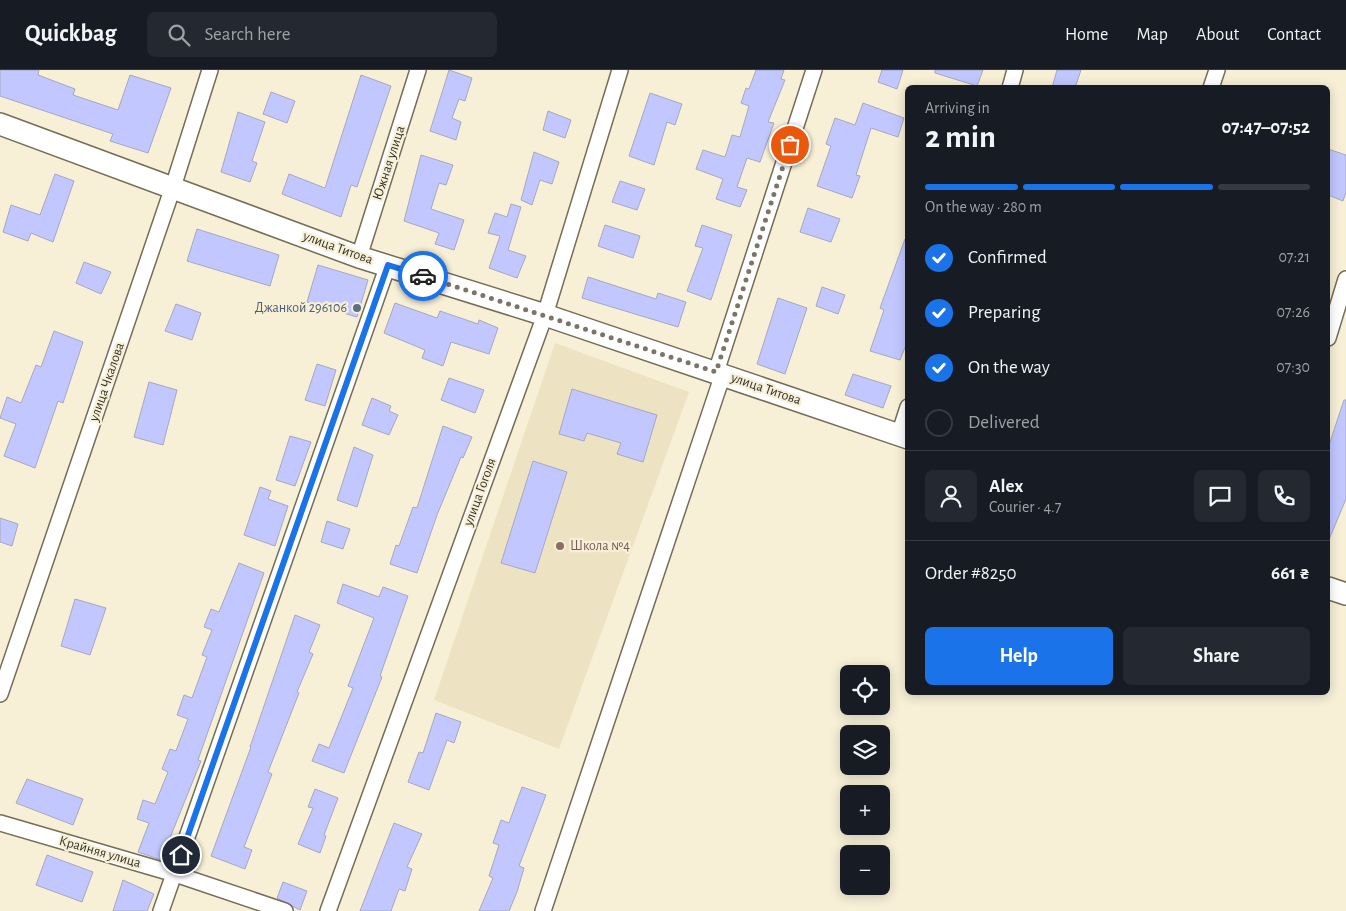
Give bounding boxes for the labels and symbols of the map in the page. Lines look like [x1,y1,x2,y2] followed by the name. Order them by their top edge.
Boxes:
[370,124,408,202] street label: Южная улица
[769,124,811,166] pin
[300,229,375,267] street label: улица Титова
[398,251,448,301] courier
[255,301,347,315] place label: Джанкой 296106
[351,302,363,314] marker: Джанкой 296106
[87,340,127,424] street label: улица Чкалова
[728,370,803,408] street label: улица Титова
[461,456,499,529] street label: улица Гоголя
[570,539,630,553] place label: Школа №4
[554,540,566,552] marker: Школа №4
[57,834,143,871] street label: Крайняя улица
[160,834,202,876] pin

